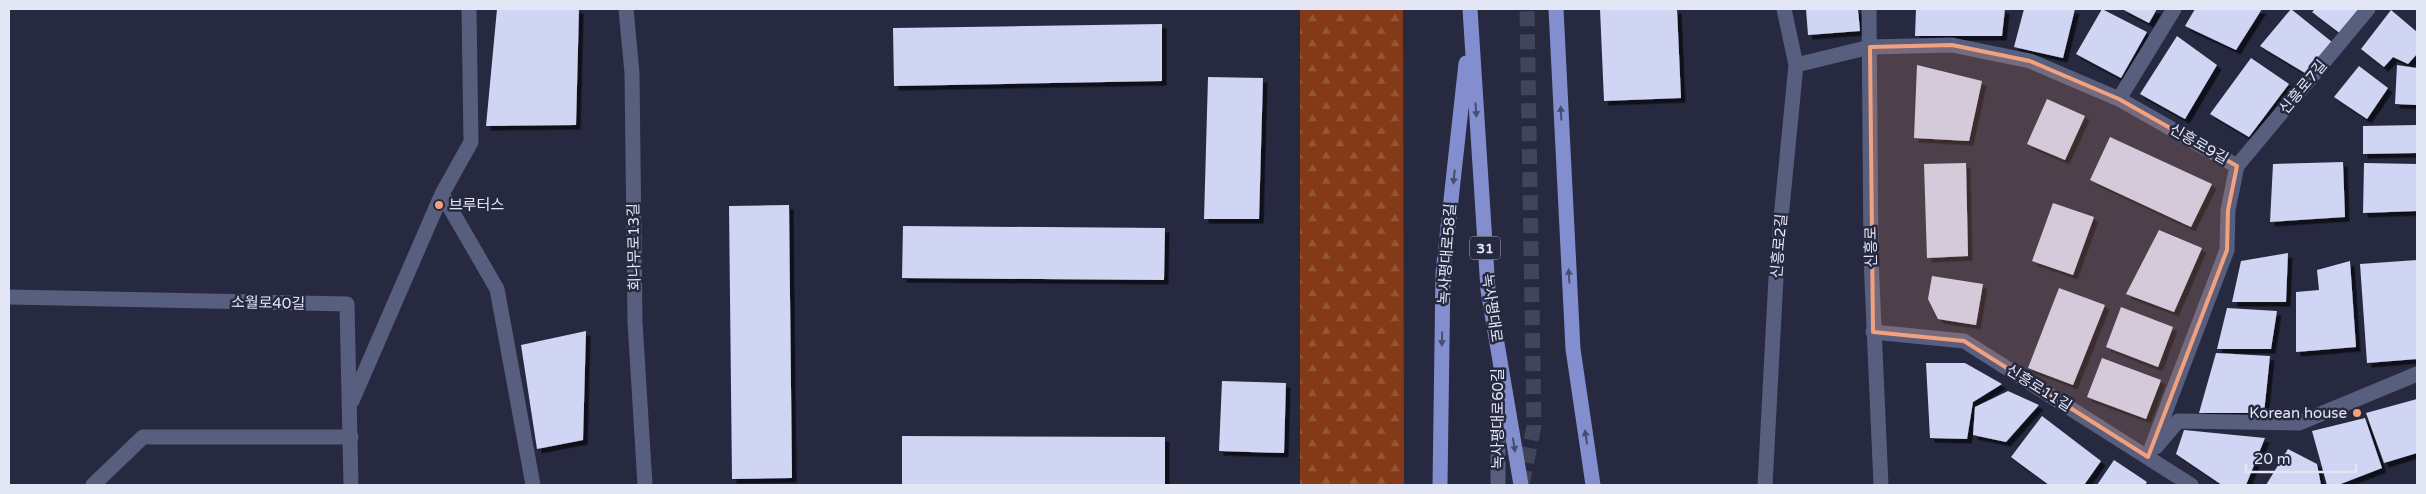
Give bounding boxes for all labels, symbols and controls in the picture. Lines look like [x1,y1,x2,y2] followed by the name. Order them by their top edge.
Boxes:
[2275,56,2331,118] street label: 신흥로7길
[1472,102,1480,118] one-way arrow
[1557,105,1565,121] one-way arrow
[2167,120,2231,168] street label: 신흥로9길
[1449,170,1457,186] one-way arrow
[449,196,504,214] place label: 브루터스
[433,199,445,211] marker: 브루터스
[624,203,644,291] street label: 회나무로13길
[1434,203,1460,305] street label: 녹사평대로58길
[1767,213,1791,279] street label: 신흥로2길
[1862,226,1880,268] street label: 신흥로
[1470,237,1500,260] road number: 31
[1565,267,1573,283] one-way arrow
[1478,273,1506,343] street label: 녹사평대로
[231,293,305,313] street label: 소월로40길
[1438,332,1446,348] one-way arrow
[2003,361,2075,415] street label: 신흥로11길
[1489,368,1507,470] street label: 녹사평대로60길
[2249,404,2347,422] place label: Korean house
[2351,407,2363,419] marker: Korean house
[1582,429,1590,445] one-way arrow
[1510,437,1518,453] one-way arrow
[2246,442,2356,474] scale bar
[2254,450,2291,468] text: 20 m

